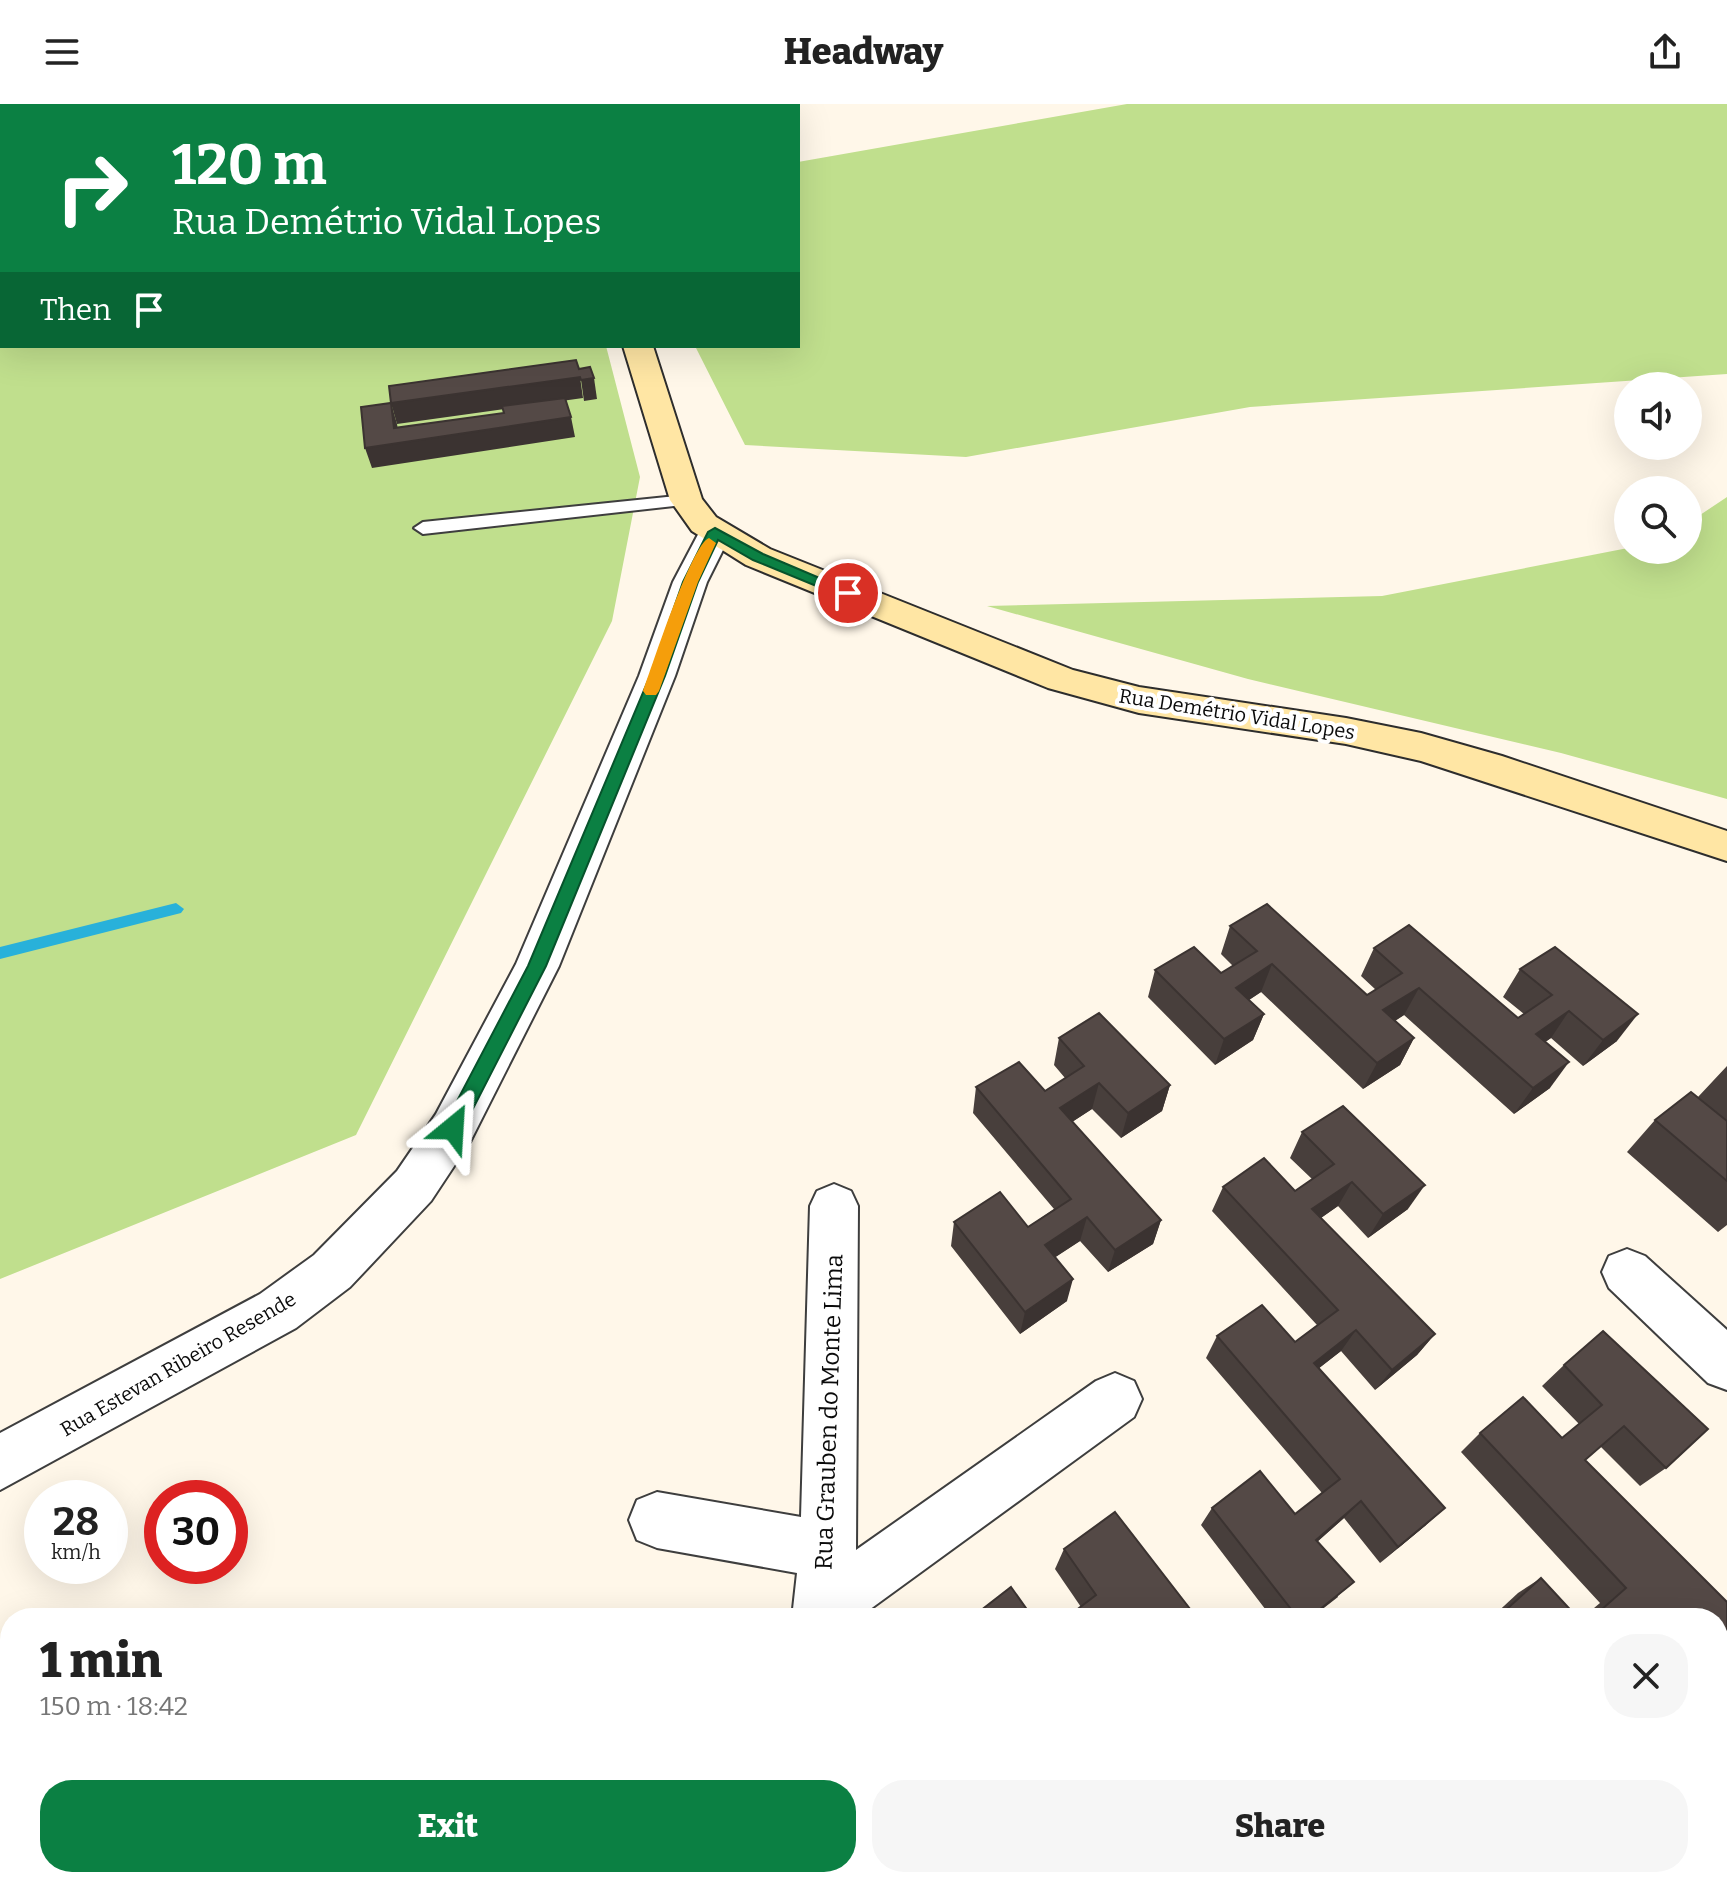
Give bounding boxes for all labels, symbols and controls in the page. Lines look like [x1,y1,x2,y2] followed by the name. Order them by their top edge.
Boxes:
[40,30,84,74] icon: menu
[784,30,943,74] text: Headway
[1643,30,1687,74] icon: share
[172,132,327,199] text: 120 m
[40,136,144,240] icon: right
[172,200,601,244] text: Rua Demétrio Vidal Lopes
[127,288,171,332] icon: arrive
[40,292,111,328] text: Then
[1614,372,1702,564] map controls
[1614,372,1702,460] button: sound
[1614,476,1702,564] button: search
[814,559,882,627] pin
[826,571,870,615] icon: arrive
[1117,683,1357,745] street label: Rua Demétrio Vidal Lopes
[411,1086,495,1170] position arrow
[809,1254,849,1570] street label: Rua Grauben do Monte Lima
[56,1287,300,1441] street label: Rua Estevan Ribeiro Resende
[144,1480,248,1584] speed limit sign: 30
[53,1498,99,1546] text: 28
[51,1540,101,1564] text: km/h
[40,1632,162,1690] text: 1 min
[1604,1634,1688,1718] button: close
[40,1691,188,1722] text: 150 m · 18:42
[40,1780,856,1872] button: Exit
[872,1780,1688,1872] button: Share

